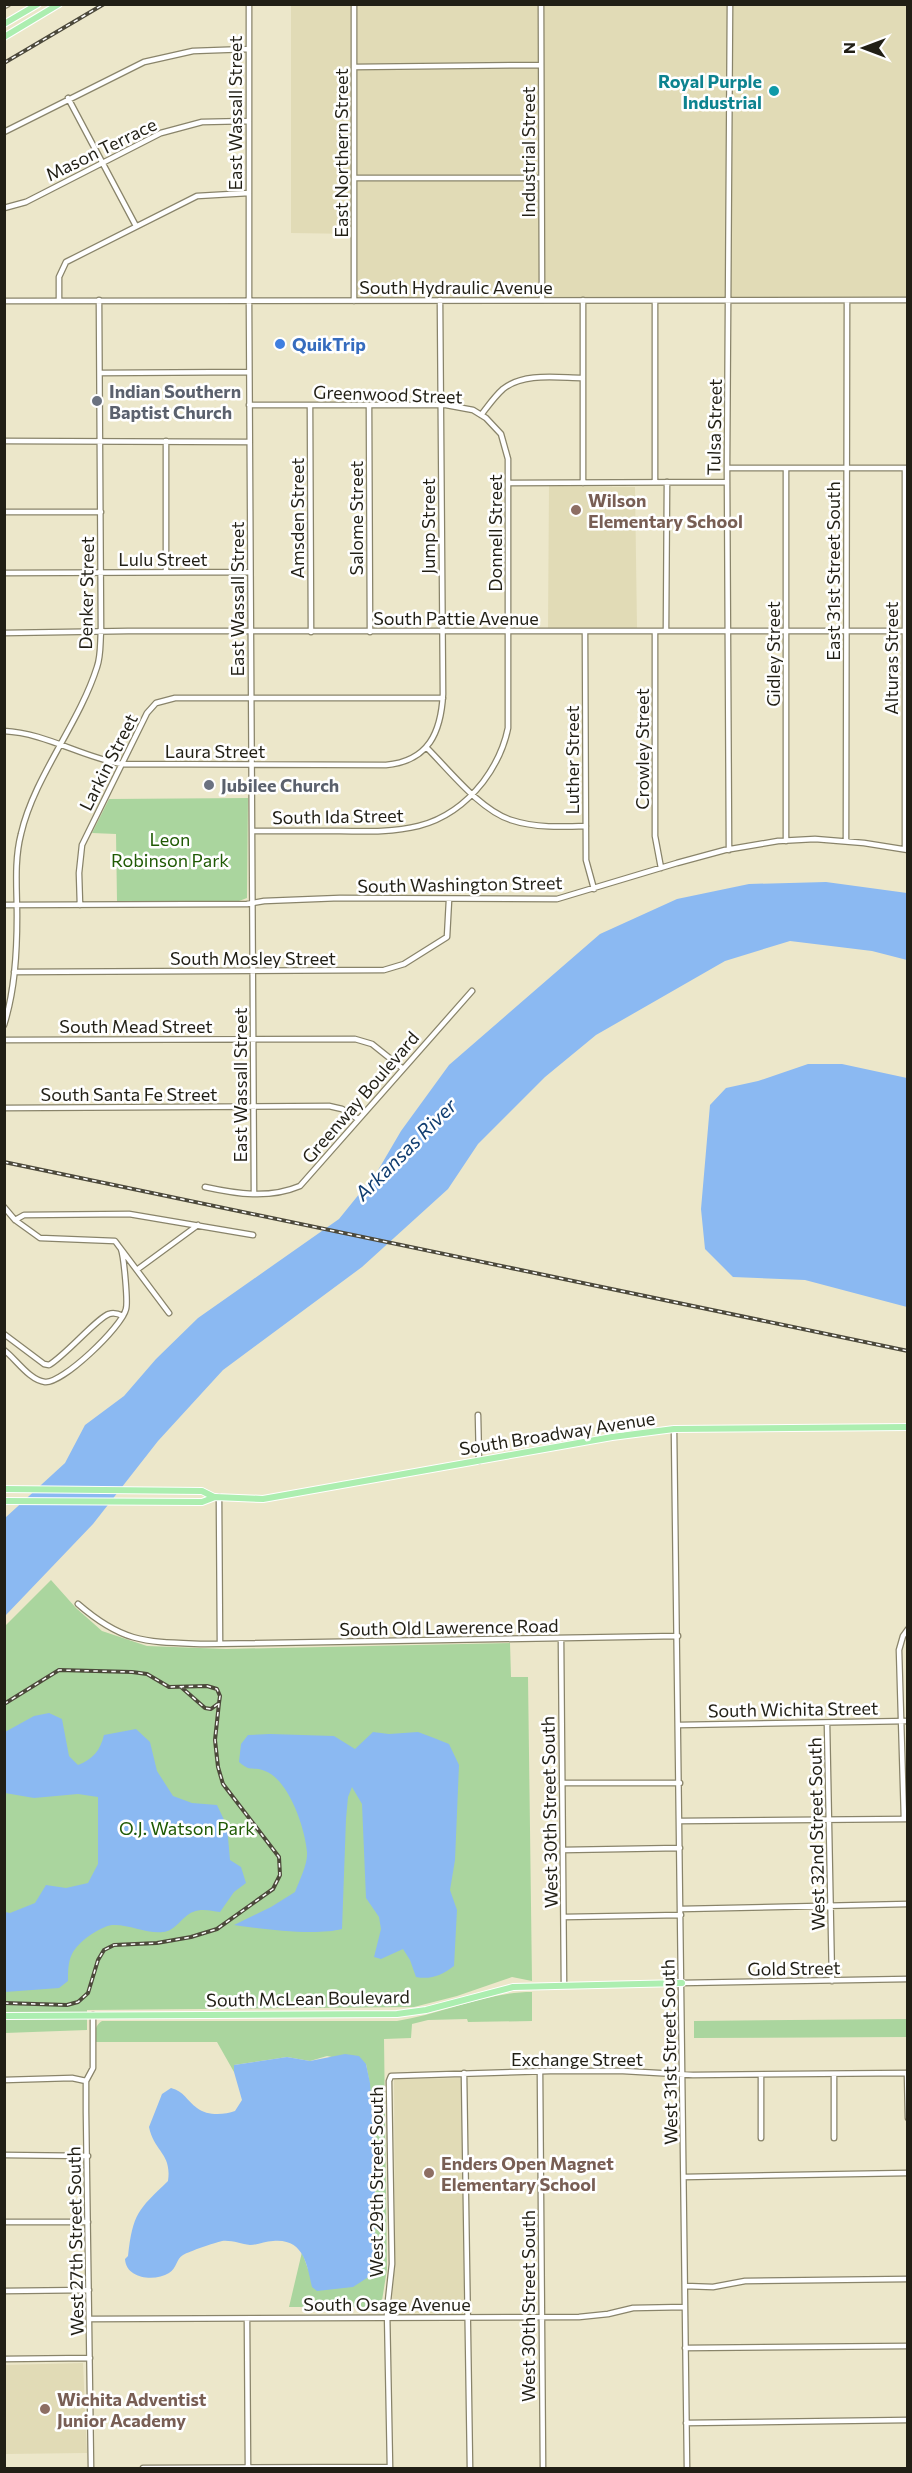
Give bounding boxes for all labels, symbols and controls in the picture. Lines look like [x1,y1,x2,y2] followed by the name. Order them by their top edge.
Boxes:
[834,18,894,78] north arrow
[224,35,246,191] street label: East Wassall Street
[839,42,858,54] text: N
[330,68,352,238] street label: East Northern Street
[658,70,762,113] place label: Royal Purple Industrial
[767,84,781,98] marker: Royal Purple Industrial
[517,86,539,218] street label: Industrial Street
[42,113,160,185] street label: Mason Terrace
[359,276,553,298] street label: South Hydraulic Avenue
[292,333,366,355] place label: QuikTrip
[273,337,287,351] marker: QuikTrip
[702,379,726,475] street label: Tulsa Street
[109,380,241,423] place label: Indian Southern Baptist Church
[313,380,463,408] street label: Greenwood Street
[90,394,104,408] marker: Indian Southern Baptist Church
[286,458,308,578] street label: Amsden Street
[345,461,367,575] street label: Salome Street
[484,474,506,592] street label: Donnell Street
[417,478,439,574] street label: Jump Street
[822,481,844,661] street label: East 31st Street South
[588,489,743,532] place label: Wilson Elementary School
[569,503,583,517] marker: Wilson Elementary School
[226,521,248,677] street label: East Wassall Street
[74,536,98,650] street label: Denker Street
[118,548,208,570] street label: Lulu Street
[762,601,784,707] street label: Gidley Street
[880,601,902,715] street label: Alturas Street
[373,607,539,629] street label: South Pattie Avenue
[631,688,653,810] street label: Crowley Street
[561,705,583,815] street label: Luther Street
[74,710,142,814] street label: Larkin Street
[165,740,265,762] street label: Laura Street
[221,774,339,796] place label: Jubilee Church
[202,778,216,792] marker: Jubilee Church
[272,804,404,828] street label: South Ida Street
[111,828,229,871] park label: Leon Robinson Park
[357,871,563,897] street label: South Washington Street
[170,947,336,969] street label: South Mosley Street
[229,1007,251,1163] street label: East Wassall Street
[59,1015,213,1037] street label: South Mead Street
[297,1027,423,1167] street label: Greenway Boulevard
[41,1083,217,1105] street label: South Santa Fe Street
[348,1092,462,1206] water label: Arkansas River
[458,1407,656,1459] street label: South Broadway Avenue
[339,1614,559,1640] street label: South Old Lawerence Road
[708,1697,878,1721] street label: South Wichita Street
[536,1716,562,1908] street label: West 30th Street South
[803,1737,829,1931] street label: West 32nd Street South
[119,1817,255,1839] park label: O.J. Watson Park
[747,1956,841,1980] street label: Gold Street
[656,1959,682,2145] street label: West 31st Street South
[206,1985,410,2011] street label: South McLean Boulevard
[511,2048,643,2070] street label: Exchange Street
[365,2087,387,2277] street label: West 29th Street South
[62,2146,88,2336] street label: West 27th Street South
[441,2152,614,2195] place label: Enders Open Magnet Elementary School
[422,2166,436,2180] marker: Enders Open Magnet Elementary School
[517,2210,539,2402] street label: West 30th Street South
[303,2293,471,2315] street label: South Osage Avenue
[57,2388,207,2431] place label: Wichita Adventist Junior Academy
[38,2402,52,2416] marker: Wichita Adventist Junior Academy

